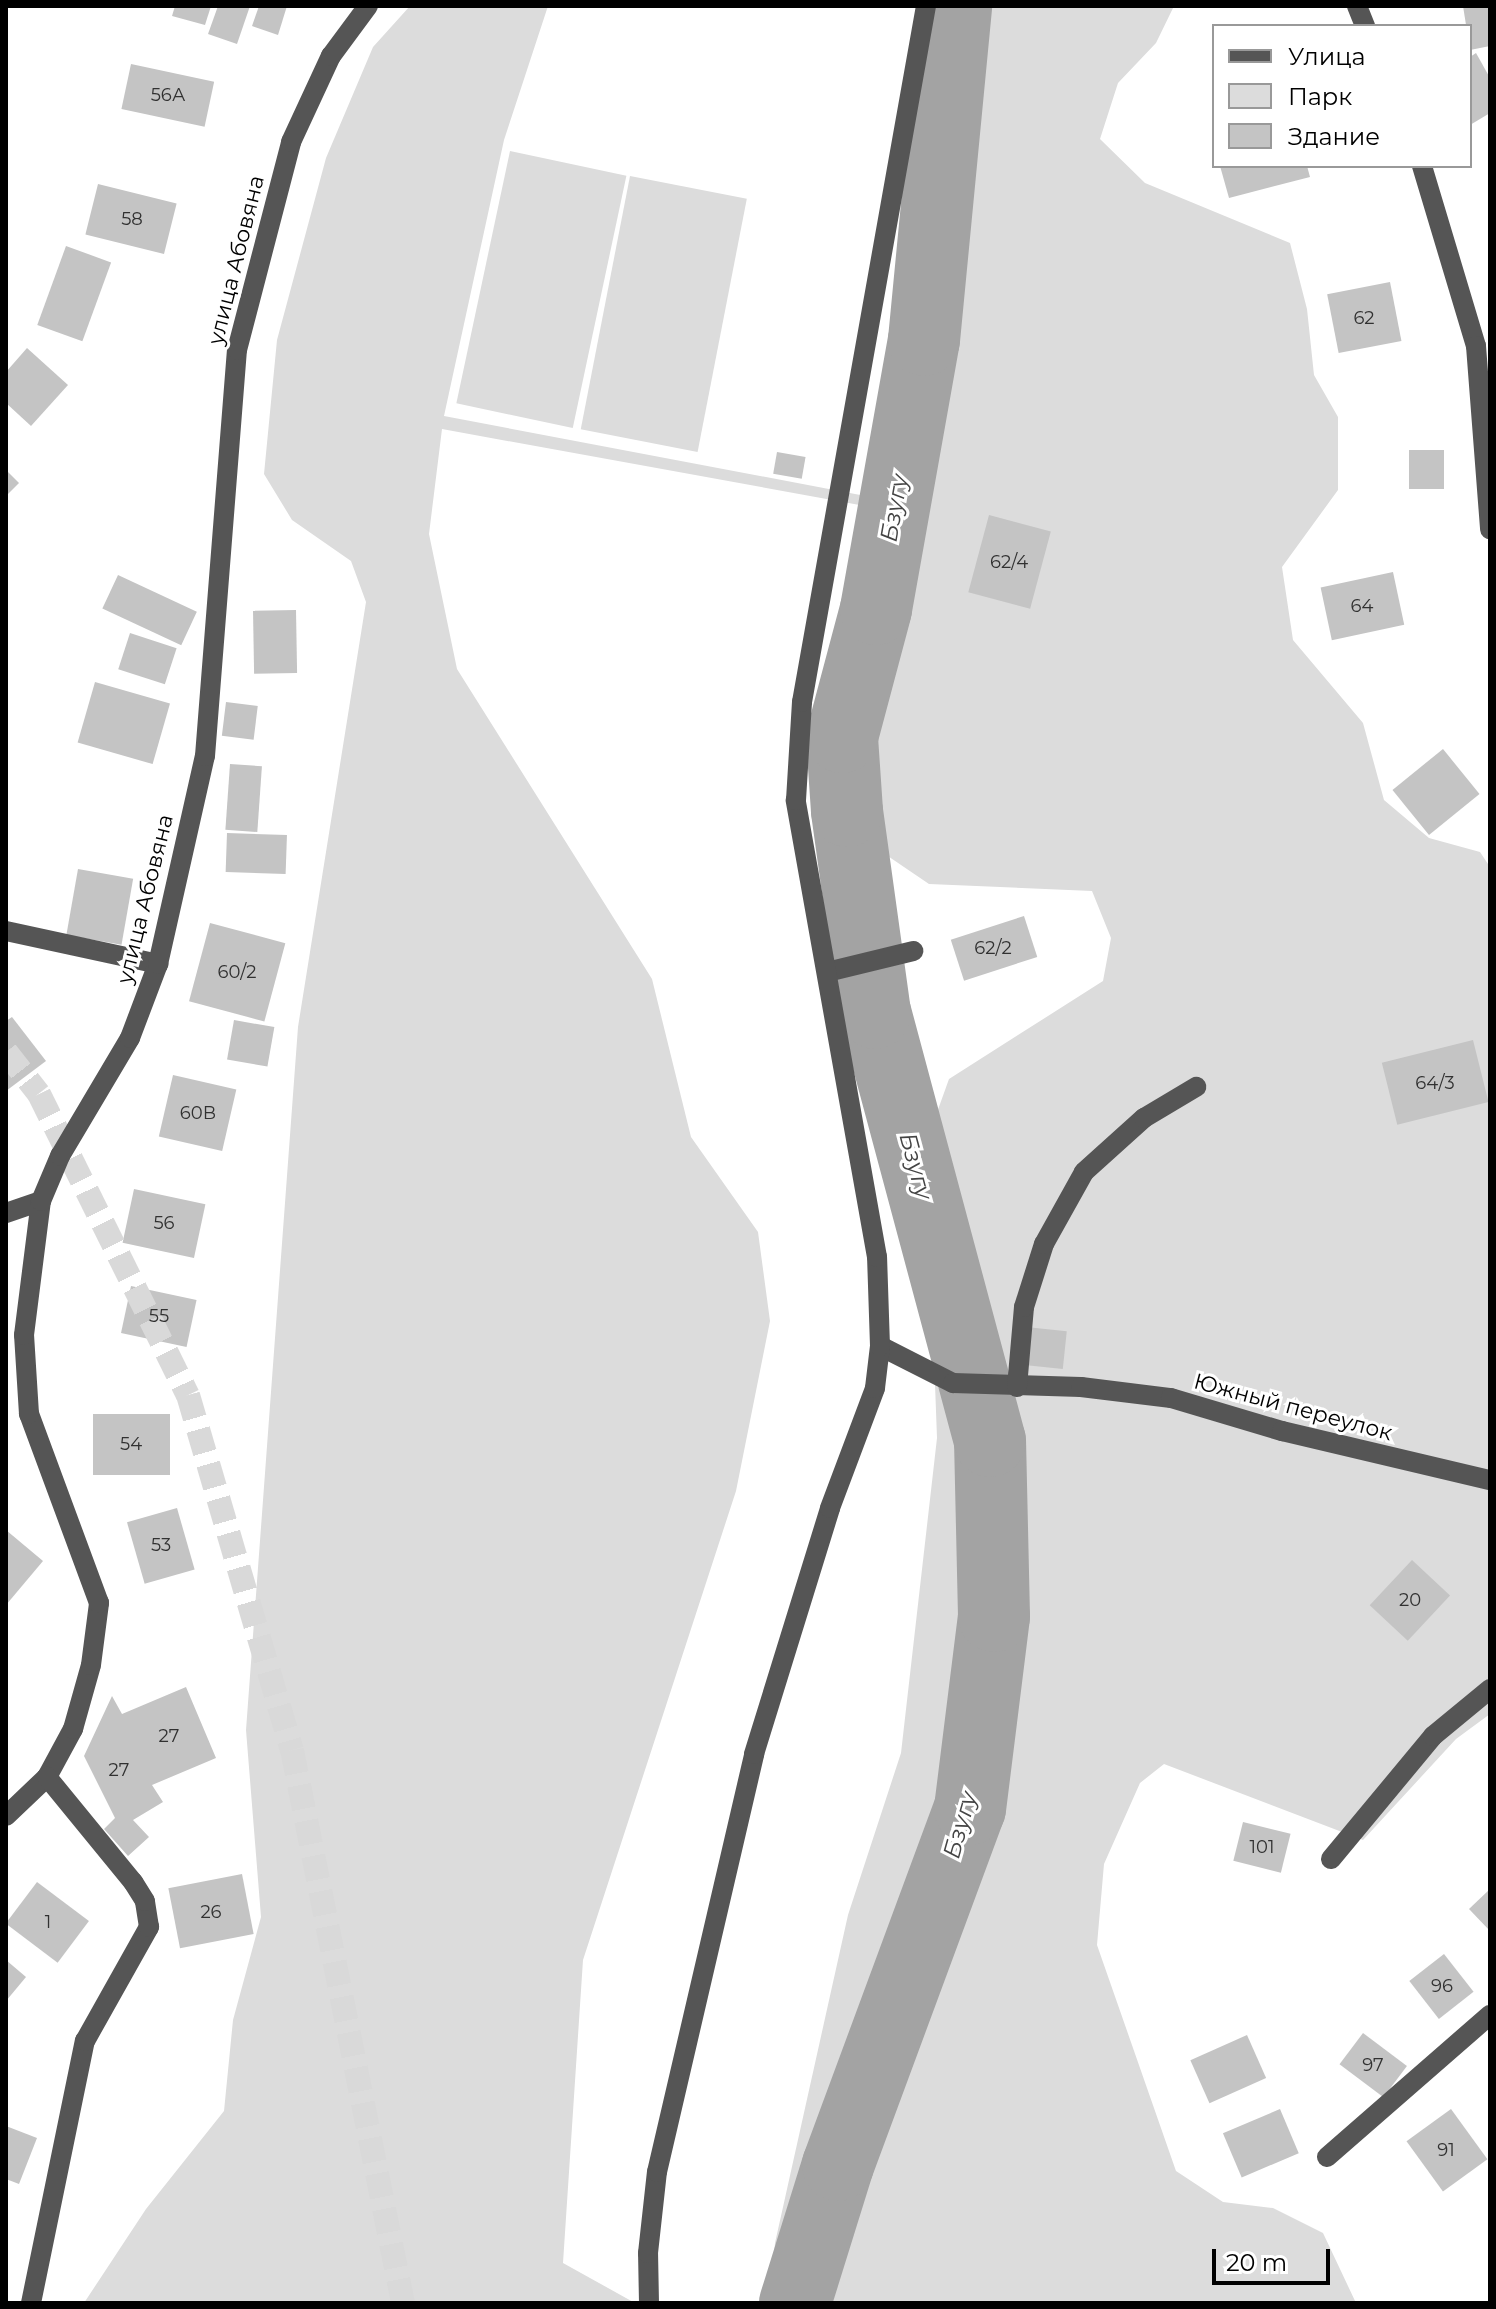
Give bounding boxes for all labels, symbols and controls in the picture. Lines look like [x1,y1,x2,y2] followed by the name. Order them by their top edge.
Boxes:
[1212,24,1472,168] legend
[1288,42,1366,71] text: Улица
[1288,82,1352,111] text: Парк
[151,84,185,106] house number: 56А
[1288,122,1380,151] text: Здание
[202,173,270,347] street label: улица Абовяна
[121,208,143,230] house number: 58
[1353,307,1375,329] house number: 62
[874,472,914,544] water label: Бзугу
[990,551,1028,573] house number: 62/4
[1351,595,1373,617] house number: 64
[111,812,179,986] street label: улица Абовяна
[974,937,1012,959] house number: 62/2
[218,961,256,983] house number: 60/2
[1415,1072,1455,1094] house number: 64/3
[180,1102,216,1124] house number: 60В
[893,1129,939,1203] water label: Бзугу
[153,1212,175,1234] house number: 56
[149,1305,169,1327] house number: 55
[1191,1368,1395,1446] street label: Южный переулок
[120,1433,142,1455] house number: 54
[151,1534,171,1556] house number: 53
[1399,1589,1421,1611] house number: 20
[159,1725,179,1747] house number: 27
[109,1759,129,1781] house number: 27
[937,1788,983,1862] water label: Бзугу
[1250,1836,1274,1858] house number: 101
[200,1901,222,1923] house number: 26
[45,1911,51,1933] house number: 1
[1431,1975,1453,1997] house number: 96
[1362,2054,1384,2076] house number: 97
[1437,2139,1455,2161] house number: 91
[1216,2233,1334,2283] scale bar
[1226,2248,1287,2277] text: 20 m

